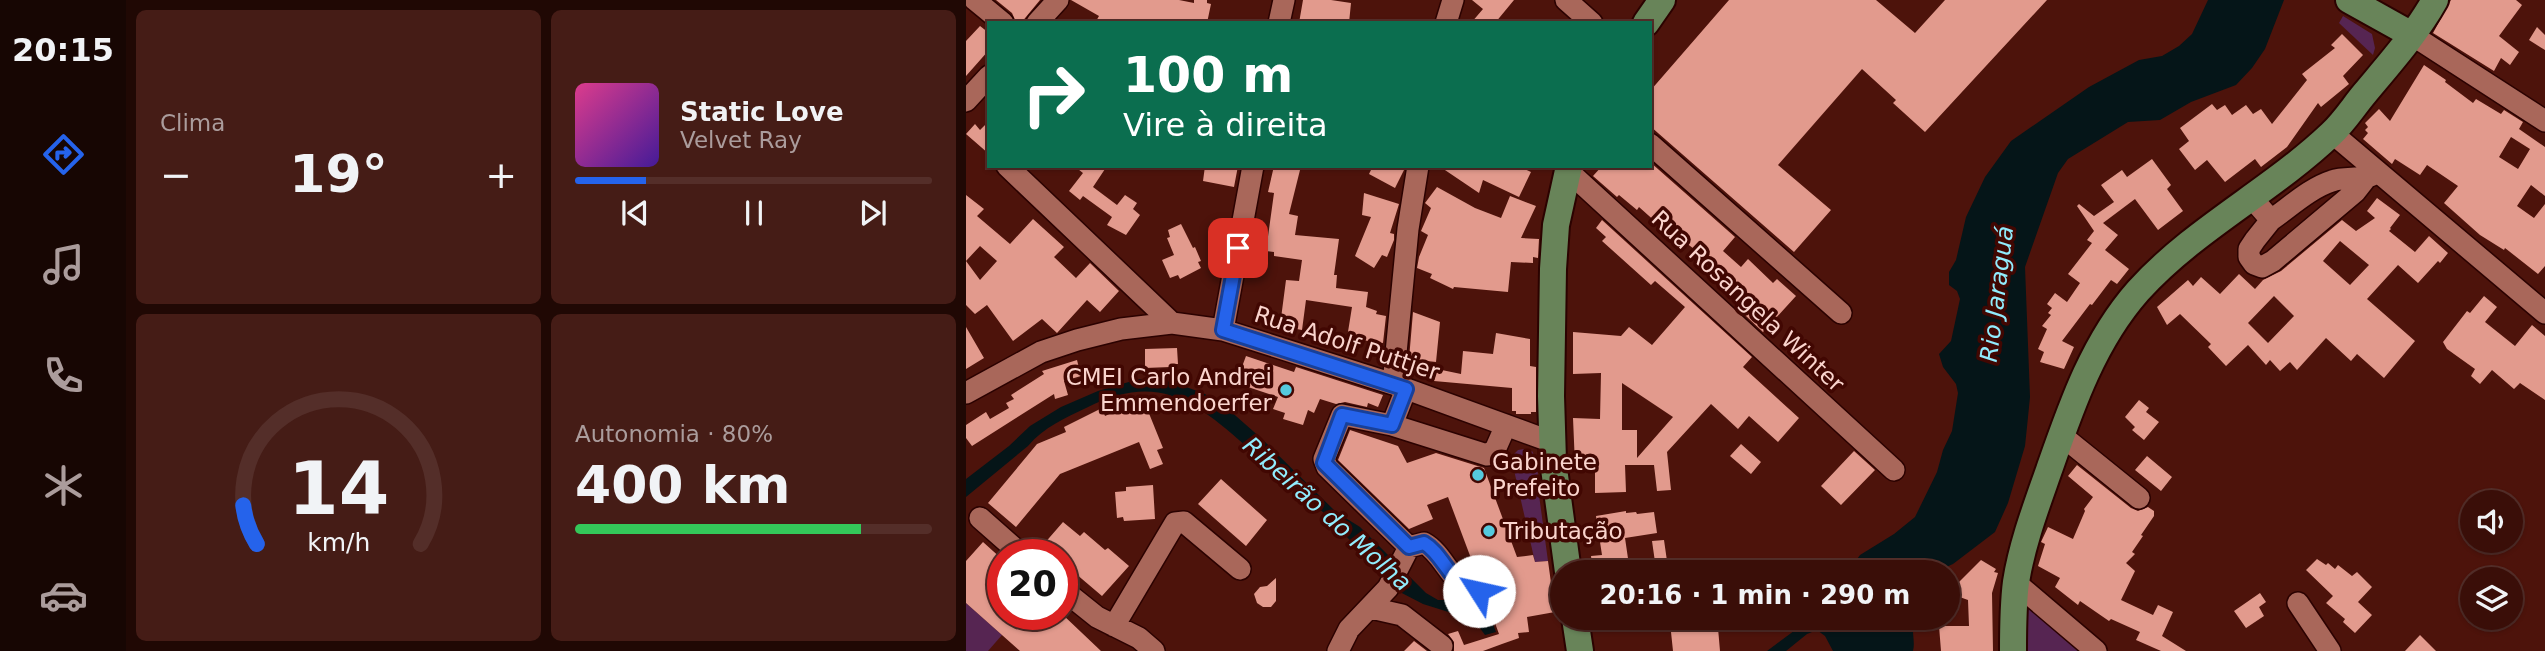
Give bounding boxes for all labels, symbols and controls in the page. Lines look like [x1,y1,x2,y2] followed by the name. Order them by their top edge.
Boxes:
[12,31,114,69] text: 20:15
[1123,47,1293,104] text: 100 m
[1008,49,1099,140] icon: right
[680,97,844,127] text: Static Love
[1123,106,1328,144] text: Vire à direita
[160,110,225,136] text: Clima
[680,127,802,153] text: Velvet Ray
[39,130,88,179] icon: directions
[289,144,388,204] text: 19°
[160,153,192,197] text: −
[485,153,517,197] text: +
[616,194,654,232] icon: previous
[735,194,773,232] icon: pause
[854,194,892,232] icon: next
[1647,205,1850,397] street label: Rua Rosangela Winter
[1208,218,1268,278] pin
[1975,224,2019,364] water label: Rio Jaraguá
[1219,229,1257,267] icon: arrive
[39,240,88,289] icon: music
[1251,301,1443,385] street label: Rua Adolf Puttjer
[39,351,88,400] icon: phone
[1066,364,1273,416] place label: CMEI Carlo Andrei Emmendoerfer
[1278,382,1294,398] marker: CMEI Carlo Andrei Emmendoerfer
[575,421,773,447] text: Autonomia · 80%
[1237,431,1417,597] water label: Ribeirão do Molha
[288,446,389,531] text: 14
[1492,449,1597,501] place label: Gabinete Prefeito
[575,455,790,515] text: 400 km
[39,461,88,510] icon: climate
[1470,467,1486,483] marker: Gabinete Prefeito
[2460,490,2523,630] map controls
[2460,490,2523,553] button: sound
[1502,518,1623,544] place label: Tributação
[1481,523,1497,539] marker: Tributação
[307,527,370,556] text: km/h
[987,539,1078,630] speed limit sign: 20
[1442,554,1516,628] position arrow
[2460,567,2523,630] button: layers
[39,571,88,620] icon: car
[1600,580,1910,610] text: 20:16 · 1 min · 290 m

